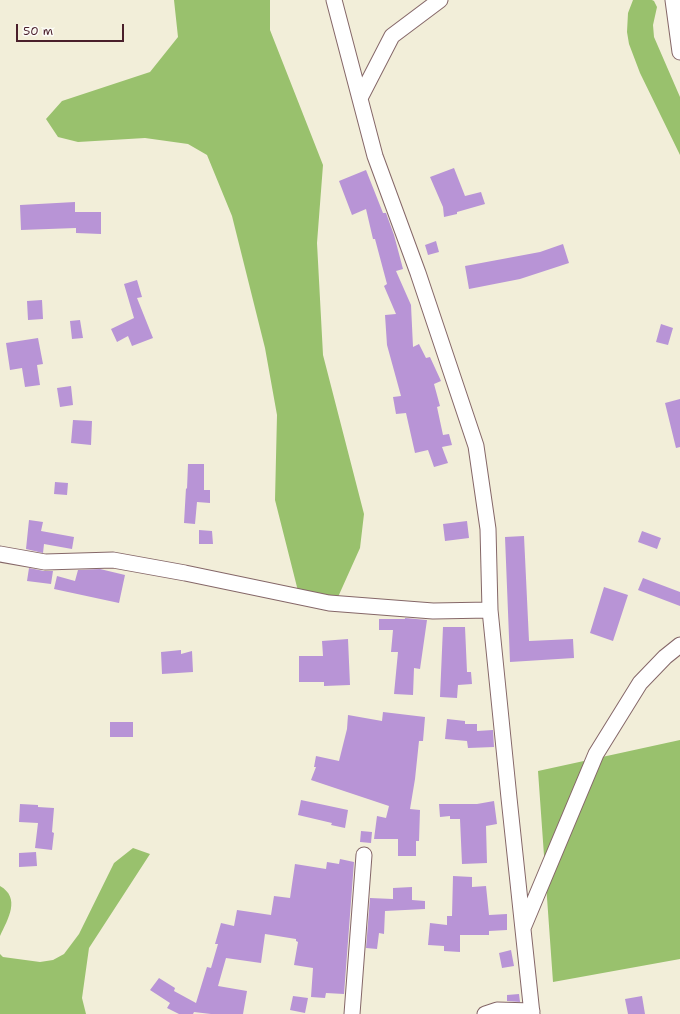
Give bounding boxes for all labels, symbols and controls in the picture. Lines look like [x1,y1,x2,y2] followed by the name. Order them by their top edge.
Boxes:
[18,16,126,42] scale bar
[23,23,53,39] text: 50 m

